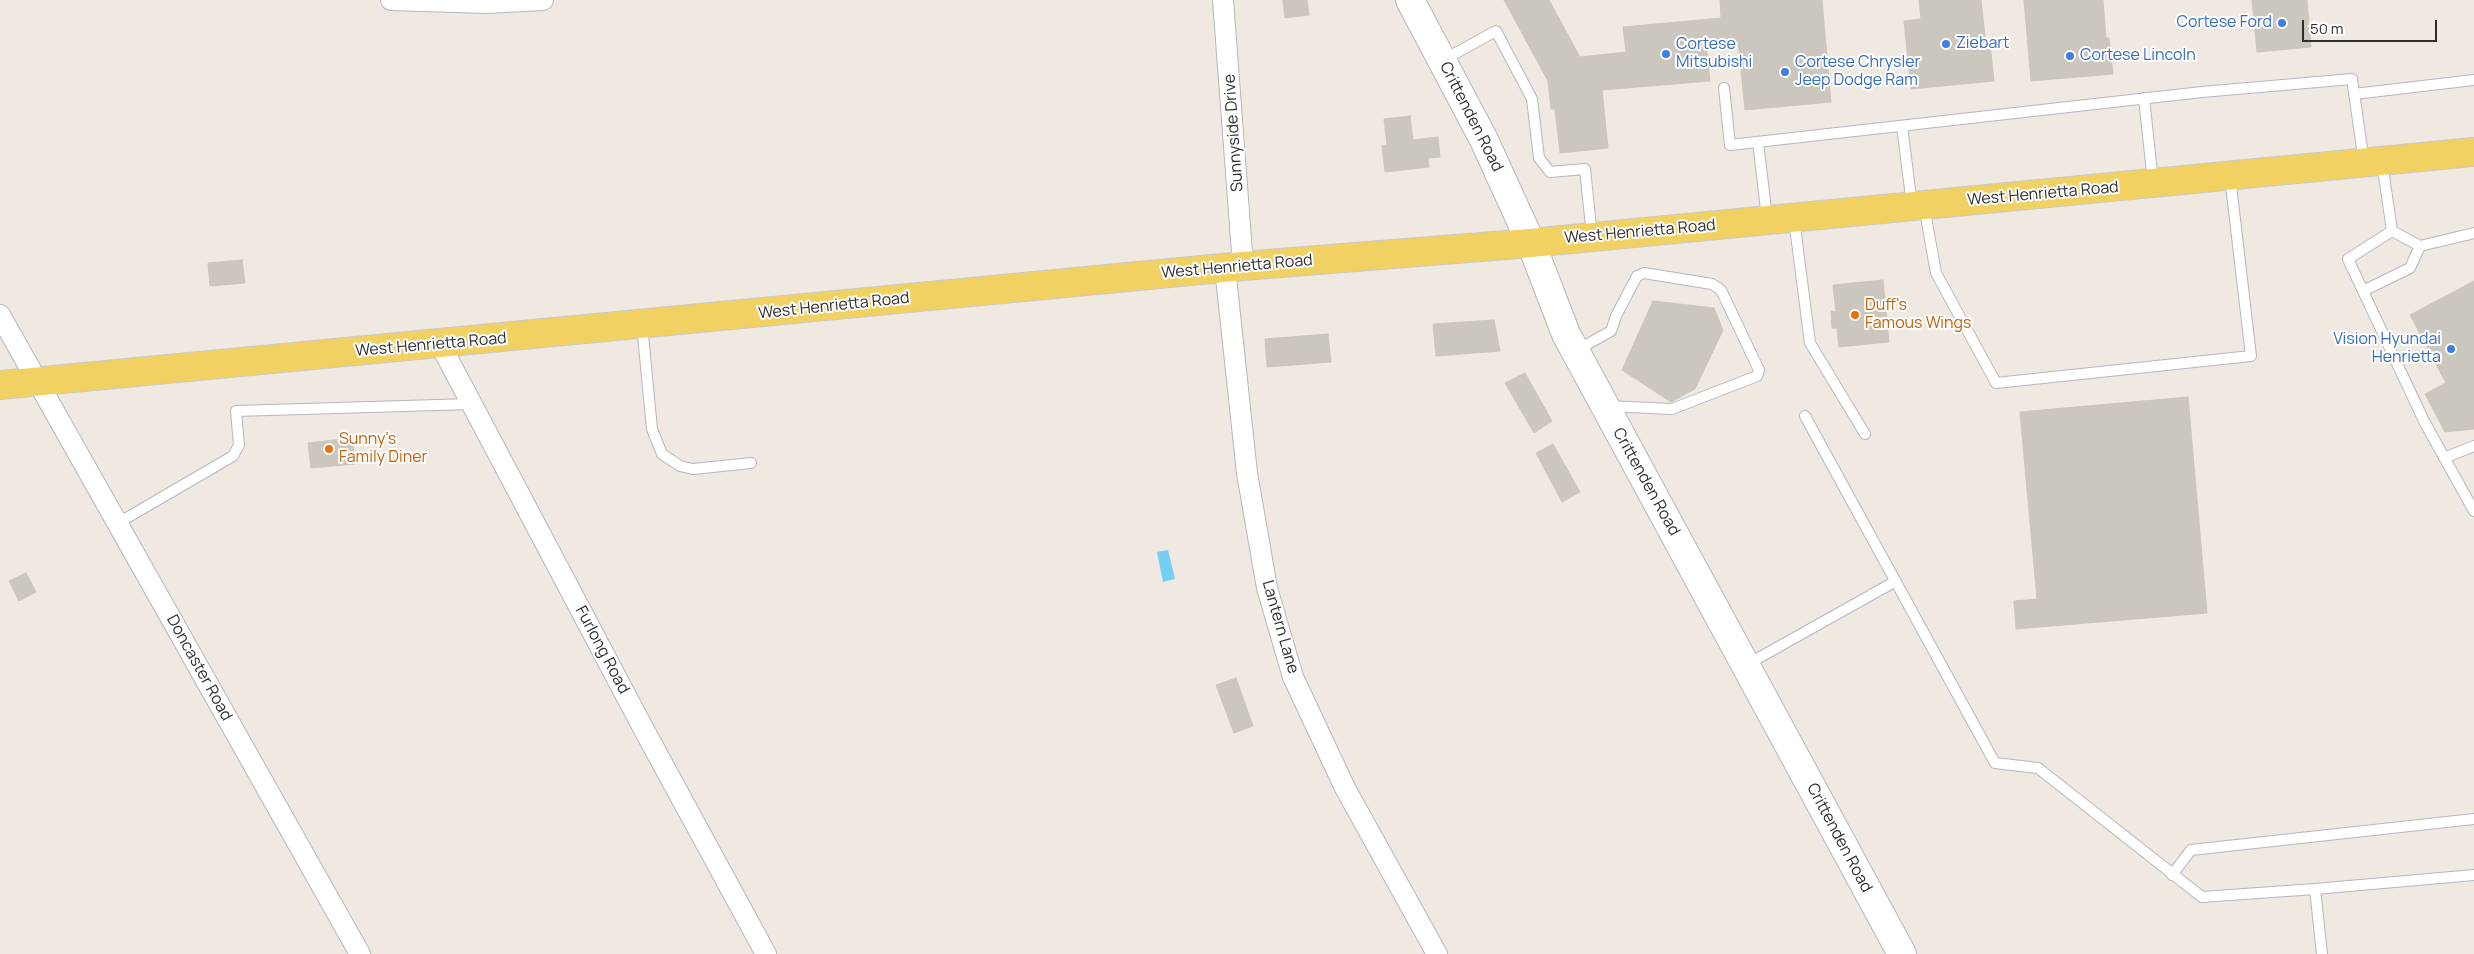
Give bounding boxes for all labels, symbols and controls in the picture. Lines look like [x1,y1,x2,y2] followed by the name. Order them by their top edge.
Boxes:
[2304,10,2439,42] scale bar
[2177,13,2272,33] place label: Cortese Ford
[2276,17,2288,29] marker: Cortese Ford
[2310,18,2344,39] text: 50 m
[1956,34,2009,54] place label: Ziebart
[1676,35,1752,73] place label: Cortese Mitsubishi
[1940,38,1952,50] marker: Ziebart
[2080,46,2196,66] place label: Cortese Lincoln
[1660,48,1672,60] marker: Cortese Mitsubishi
[2064,50,2076,62] marker: Cortese Lincoln
[1795,53,1920,91] place label: Cortese Chrysler Jeep Dodge Ram
[1435,59,1507,175] street label: Crittenden Road
[1779,66,1791,78] marker: Cortese Chrysler Jeep Dodge Ram
[1220,73,1248,193] street label: Sunnyside Drive
[1967,178,2119,210] street label: West Henrietta Road
[1564,216,1716,248] street label: West Henrietta Road
[1161,251,1313,283] street label: West Henrietta Road
[758,289,910,323] street label: West Henrietta Road
[1865,296,1971,334] place label: Duff's Famous Wings
[1849,309,1861,321] marker: Duff's Famous Wings
[355,329,507,361] street label: West Henrietta Road
[2333,330,2441,368] place label: Vision Hyundai Henrietta
[2445,343,2457,355] marker: Vision Hyundai Henrietta
[1608,425,1684,539] street label: Crittenden Road
[339,430,427,468] place label: Sunny's Family Diner
[323,443,335,455] marker: Sunny's Family Diner
[1257,578,1303,676] street label: Lantern Lane
[571,603,633,697] street label: Furlong Road
[162,612,236,724] street label: Doncaster Road
[1802,780,1876,896] street label: Crittenden Road

